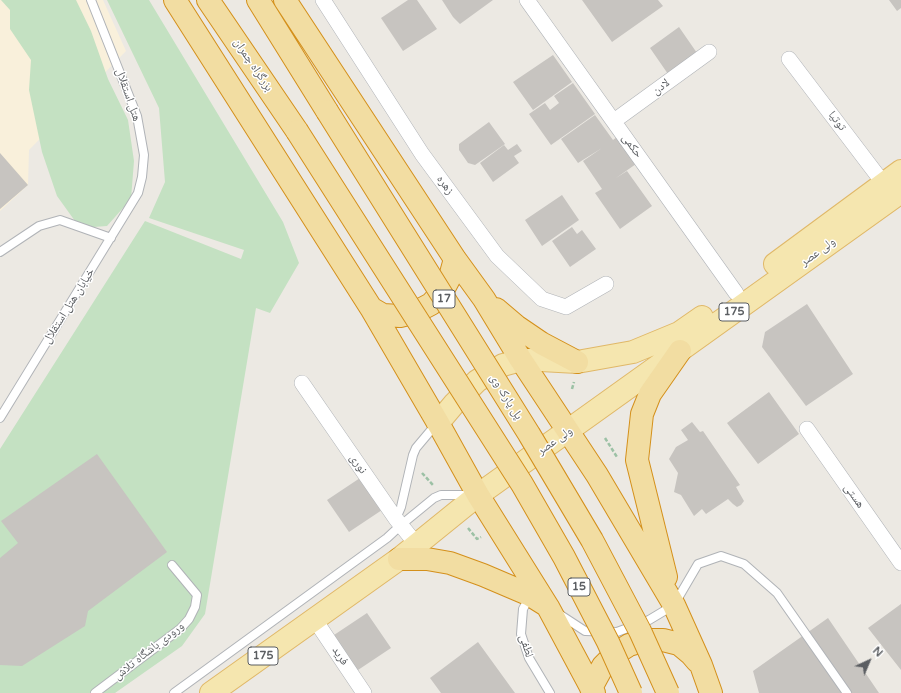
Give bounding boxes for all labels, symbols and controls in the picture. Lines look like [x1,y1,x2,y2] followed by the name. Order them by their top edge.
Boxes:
[230,36,276,94] street label: بزرگراه چمران
[112,67,144,123] street label: هتل استقلال
[649,76,673,98] street label: لادن
[825,108,849,134] street label: توتیا
[618,131,646,161] street label: حکمی
[433,172,457,198] street label: زهره
[798,234,838,270] street label: ولی عصر
[40,266,98,346] street label: خیابان هتل استقلال
[433,290,455,308] road number: 17
[719,303,749,321] road number: 175
[486,372,526,422] street label: پل پارک وی
[535,424,575,458] street label: ولی عصر
[346,451,370,477] street label: نوری
[840,481,868,511] street label: هستی
[568,578,590,596] road number: 15
[111,619,187,683] street label: ورودی باشگاه تلاش
[516,633,536,659] street label: لطفی
[849,641,889,681] north arrow
[329,644,351,668] street label: فرید
[870,644,885,660] text: N
[248,647,278,665] road number: 175

